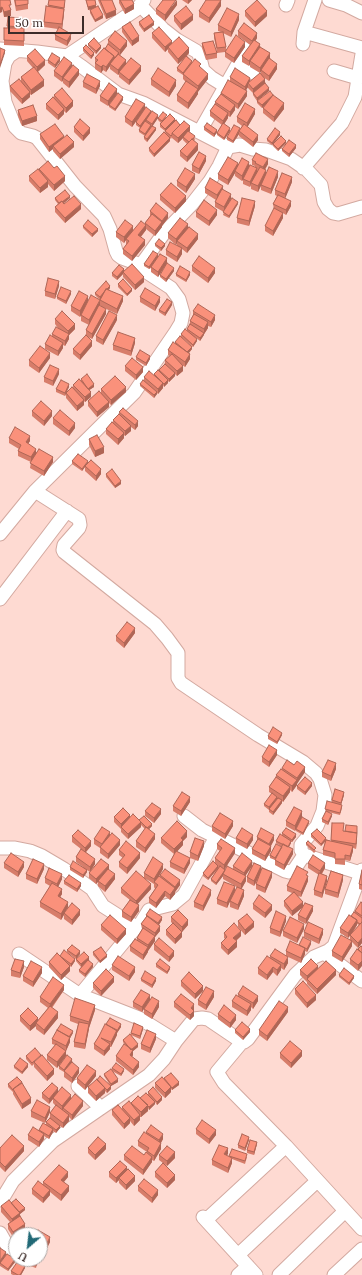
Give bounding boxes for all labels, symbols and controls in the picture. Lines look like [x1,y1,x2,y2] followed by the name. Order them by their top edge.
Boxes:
[10,8,86,34] scale bar
[15,15,43,30] text: 50 m
[8,1227,48,1267] north arrow
[16,1249,30,1265] text: U

